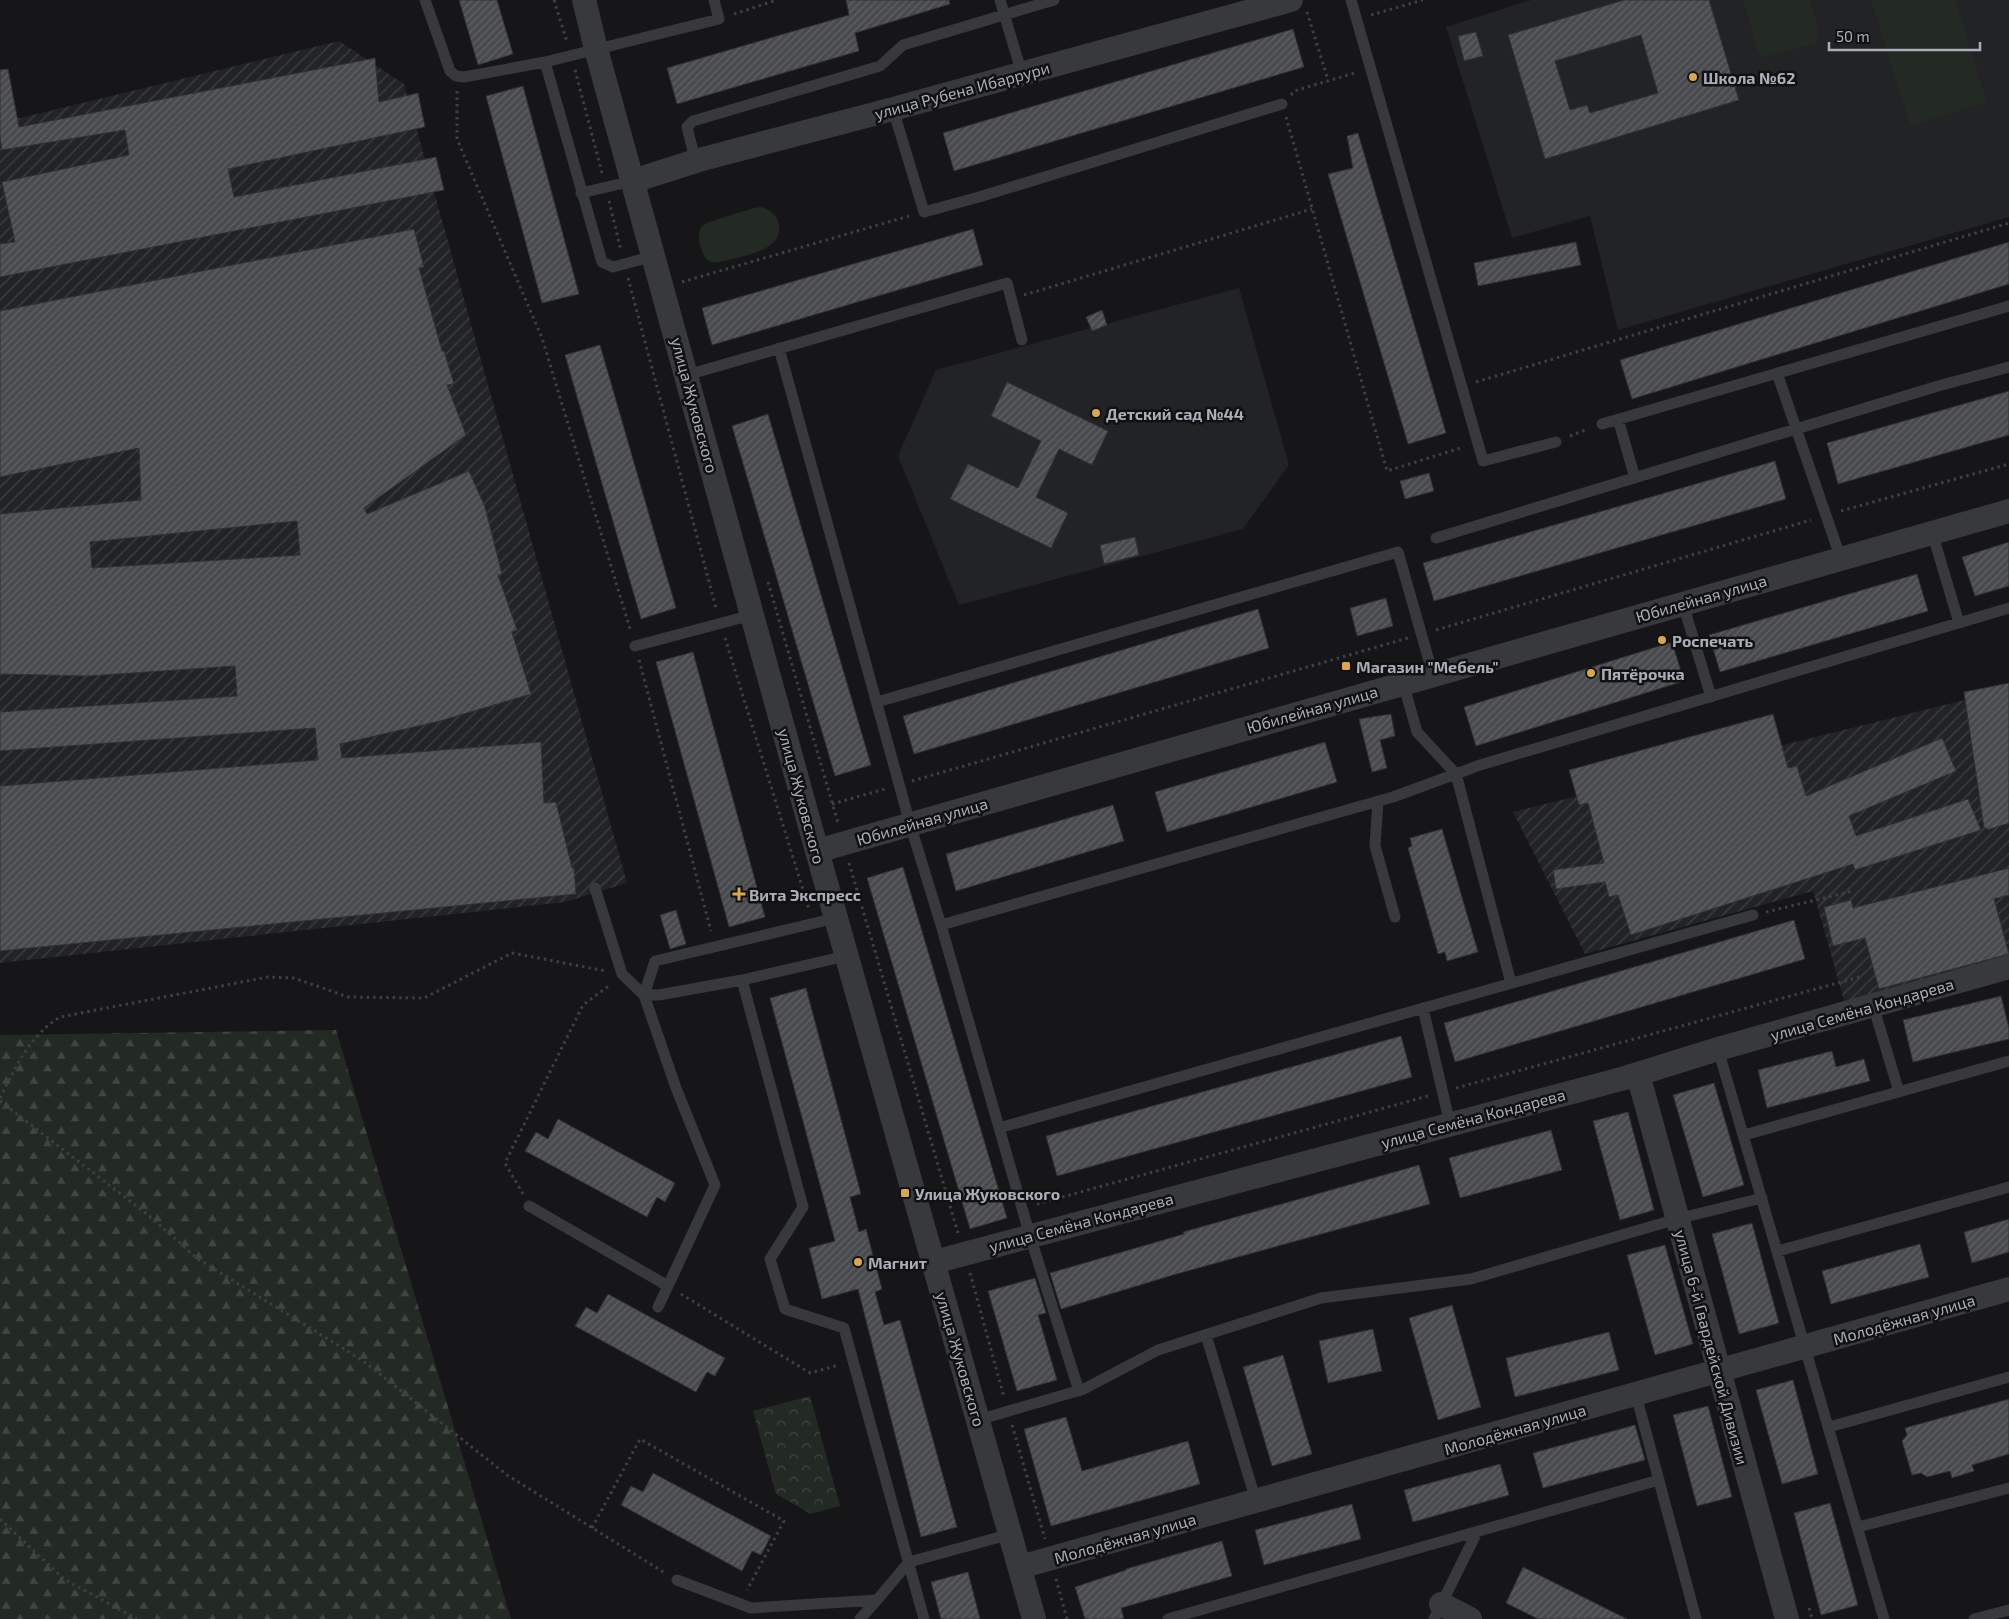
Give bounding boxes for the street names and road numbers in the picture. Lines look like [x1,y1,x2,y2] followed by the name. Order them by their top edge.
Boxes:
[872,57,1052,124] street label: улица Рубена Ибаррури
[667,335,722,475] street label: улица Жуковского
[1633,570,1769,627] street label: Юбилейная улица
[1244,681,1380,738] street label: Юбилейная улица
[774,726,829,866] street label: улица Жуковского
[854,793,990,850] street label: Юбилейная улица
[1768,974,1956,1045] street label: улица Семёна Кондарева
[1379,1084,1567,1153] street label: улица Семёна Кондарева
[987,1188,1175,1257] street label: улица Семёна Кондарева
[1670,1227,1753,1467] street label: улица 6-й Гвардейской Дивизии
[932,1289,989,1429] street label: улица Жуковского
[1831,1290,1977,1349] street label: Молодёжная улица
[1442,1400,1588,1459] street label: Молодёжная улица
[1052,1509,1198,1568] street label: Молодёжная улица

